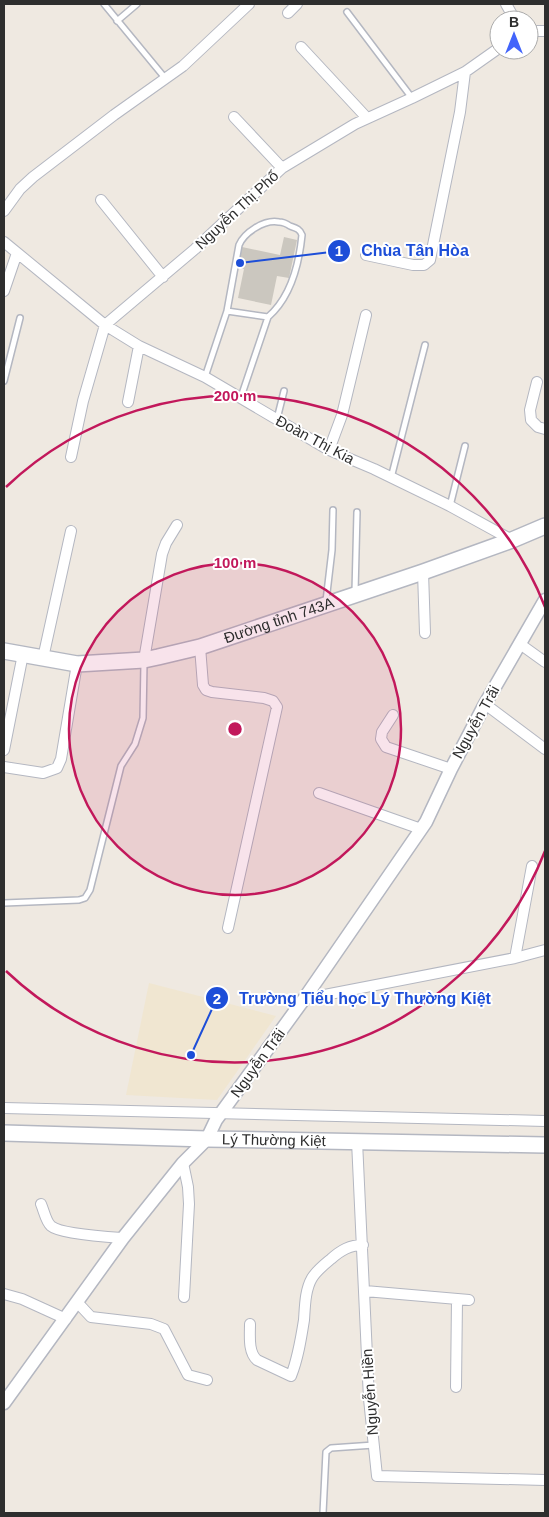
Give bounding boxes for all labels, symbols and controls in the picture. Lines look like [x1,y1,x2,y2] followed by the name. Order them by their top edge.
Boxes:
[489,10,539,60] north arrow
[509,14,519,30] text: B
[192,166,282,252] street label: Nguyễn Thị Phố
[326,235,479,266] callout: Chùa Tân Hòa
[335,242,343,259] text: 1
[361,242,469,259] text: Chùa Tân Hòa
[214,387,256,404] text: 200 m
[273,412,358,468] street label: Đoàn Thị Kia
[214,554,256,571] text: 100 m
[222,594,336,646] street label: Đường tỉnh 743A
[449,682,503,761] street label: Nguyễn Trãi
[226,720,244,738] centre of rings
[204,983,501,1014] callout: Trường Tiểu học Lý Thường Kiệt
[213,990,221,1007] text: 2
[239,990,492,1007] text: Trường Tiểu học Lý Thường Kiệt
[227,1025,288,1100] street label: Nguyễn Trãi
[222,1130,327,1149] street label: Lý Thường Kiệt
[358,1348,381,1436] street label: Nguyễn Hiền

